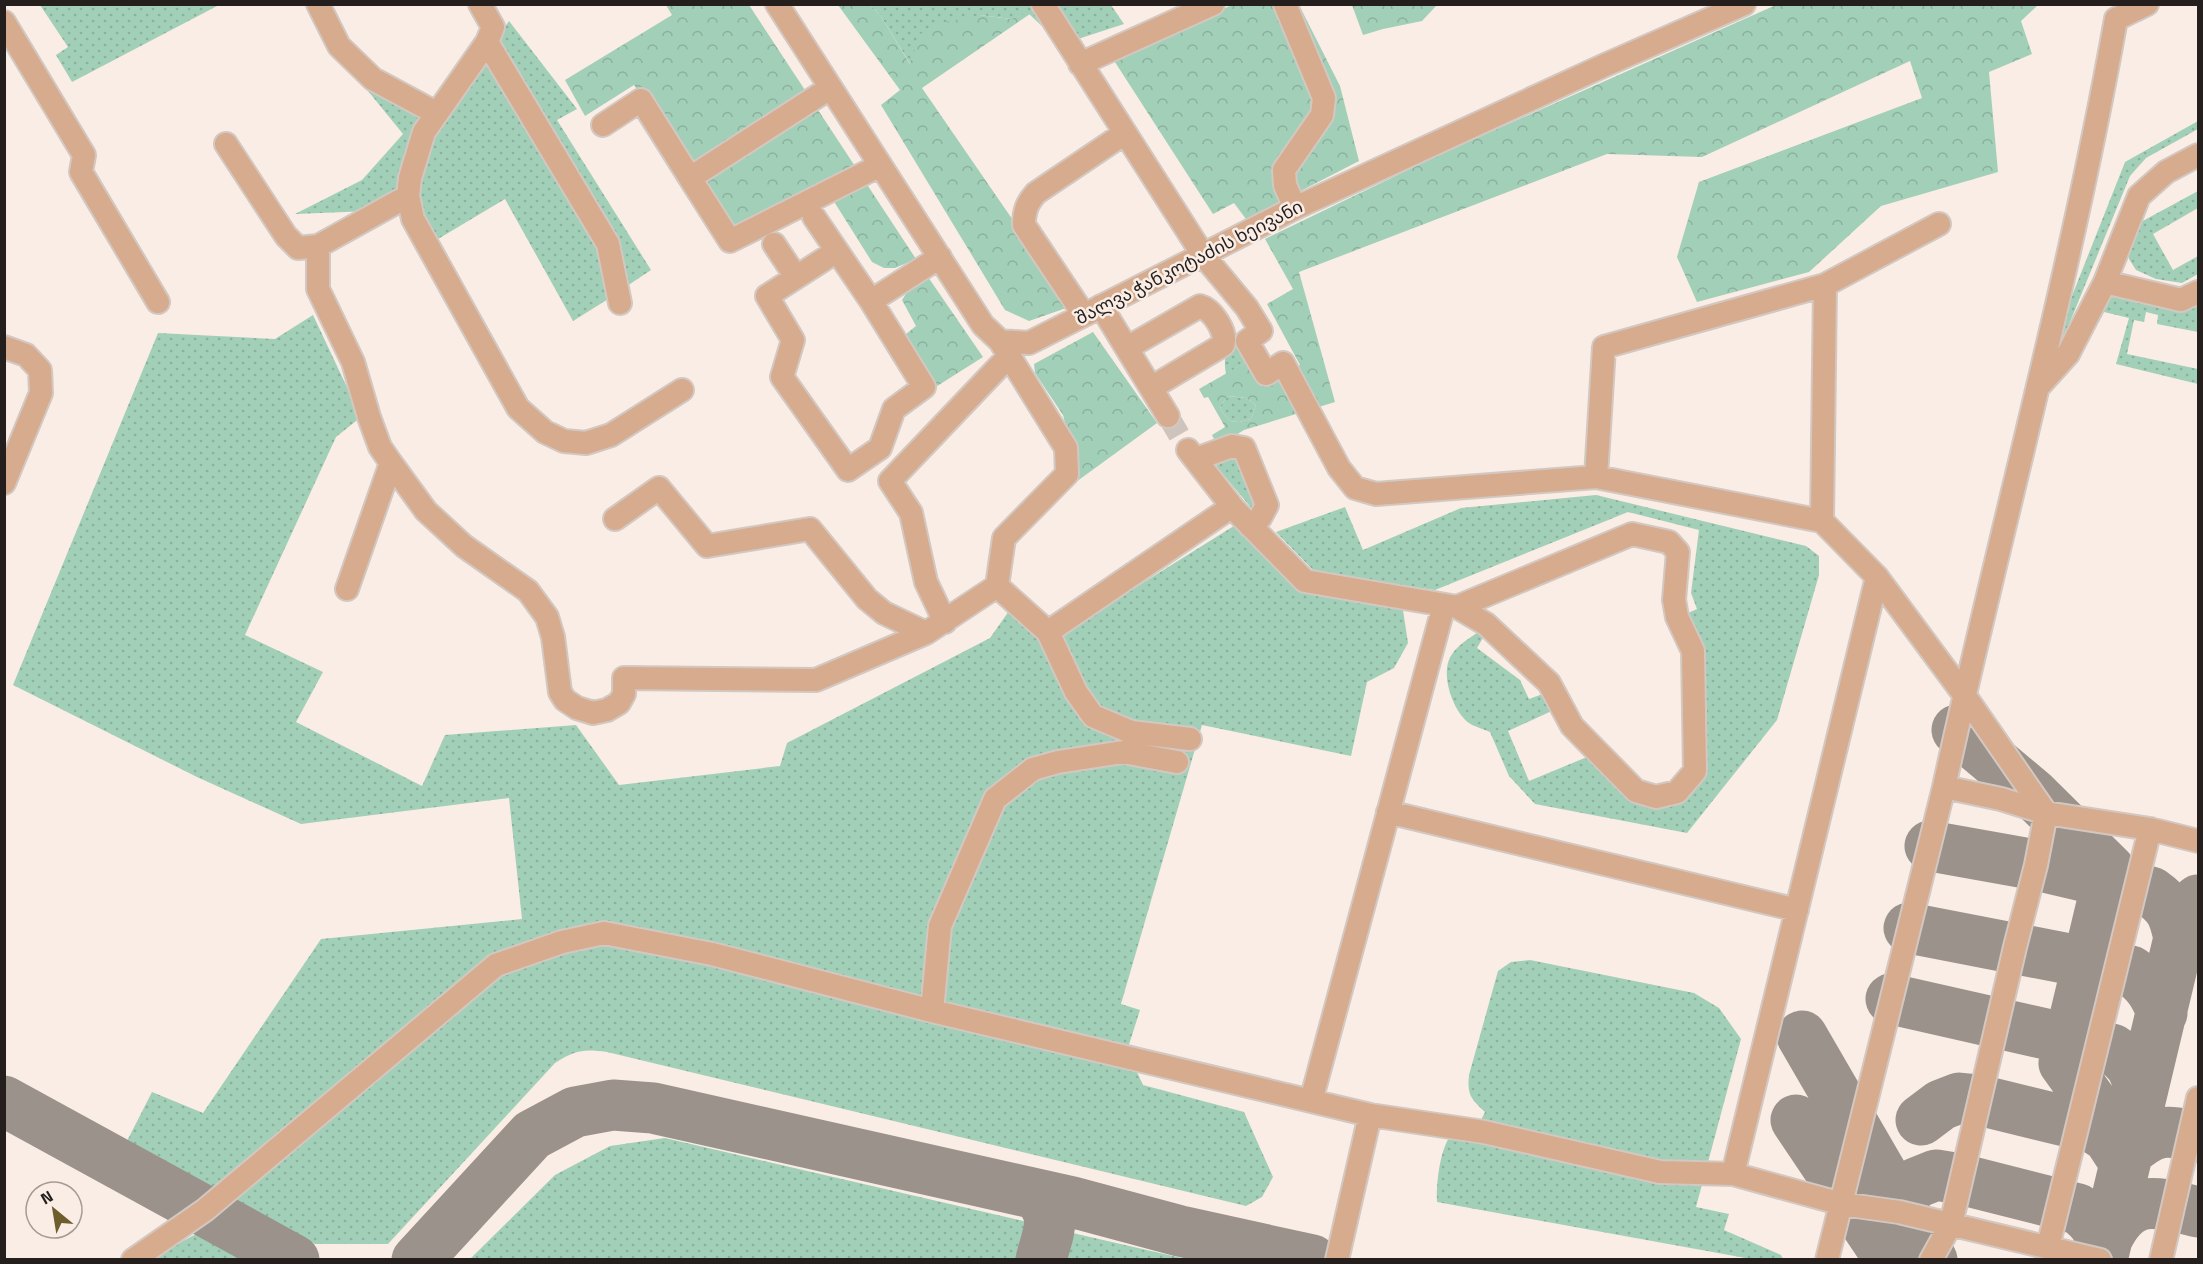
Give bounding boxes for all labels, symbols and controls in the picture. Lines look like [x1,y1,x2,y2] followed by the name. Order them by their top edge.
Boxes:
[1071,193,1307,331] street label: შალვა ჭანკოტაძის ხეივანი
[24,1180,84,1240] north arrow
[36,1184,57,1210] text: N

